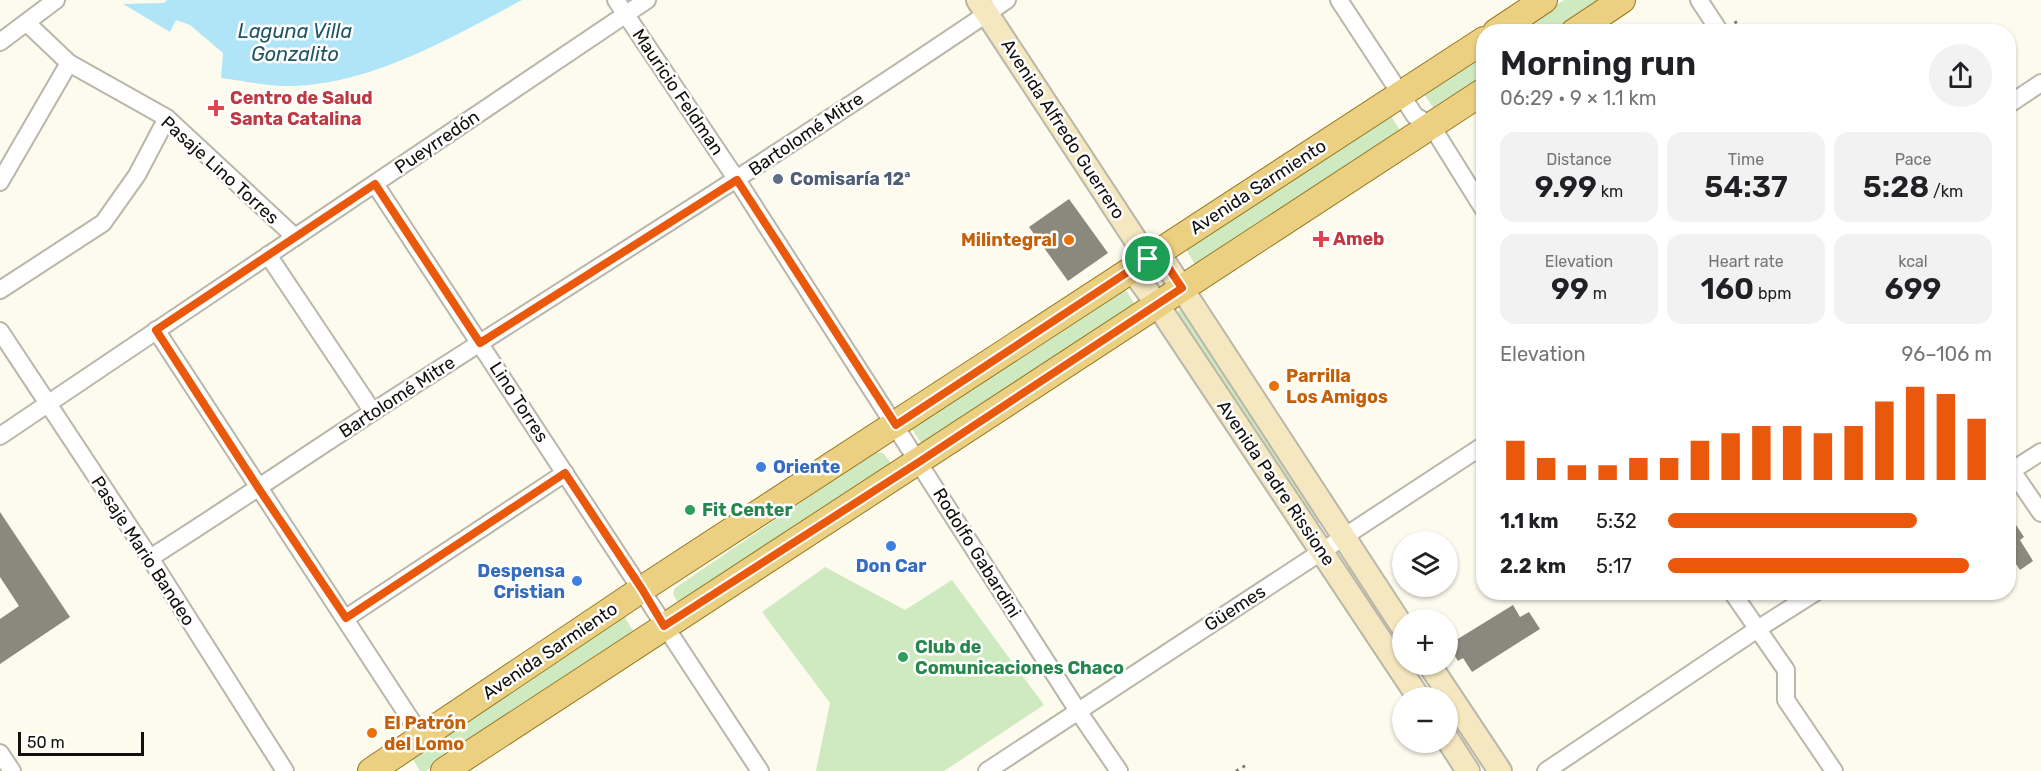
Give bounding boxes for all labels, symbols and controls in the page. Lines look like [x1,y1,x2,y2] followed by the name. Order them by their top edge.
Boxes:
[238,19,352,66] water label: Laguna Villa Gonzalito
[628,25,728,159] street label: Mauricio Feldman
[996,35,1130,223] street label: Avenida Alfredo Guerrero
[1500,44,1696,83] text: Morning run
[1929,44,1992,107] button: share
[1500,86,1657,110] text: 06:29 · 9 × 1.1 km
[230,87,373,130] place label: Centro de Salud Santa Catalina
[744,87,868,181] street label: Bartolomé Mitre
[207,99,225,117] marker: Centro de Salud Santa Catalina
[390,106,484,178] street label: Pueyrredón
[156,111,284,229] street label: Pasaje Lino Torres
[1186,135,1330,239] street label: Avenida Sarmiento
[1546,150,1612,169] text: Distance
[1728,150,1764,169] text: Time
[1895,150,1931,169] text: Pace
[790,168,911,190] place label: Comisaría 12ª
[1535,169,1597,205] text: 9.99
[1704,169,1788,205] text: 54:37
[1863,169,1929,205] text: 5:28
[771,172,785,186] marker: Comisaría 12ª
[1597,182,1623,201] text: km
[1929,182,1963,201] text: /km
[1333,228,1384,250] place label: Ameb
[961,229,1057,251] place label: Milintegral
[1314,232,1328,246] marker: Ameb
[1062,233,1076,247] marker: Milintegral
[1122,233,1173,284] pin
[1131,242,1164,275] icon: arrive
[1545,252,1613,271] text: Elevation
[1708,252,1784,271] text: Heart rate
[1898,252,1928,271] text: kcal
[1551,271,1589,307] text: 99
[1701,271,1754,307] text: 160
[1885,271,1941,307] text: 699
[1589,284,1607,303] text: m
[1754,284,1791,303] text: bpm
[1500,342,1586,366] text: Elevation
[1902,342,1992,366] text: 96–106 m
[335,351,459,443] street label: Bartolomé Mitre
[485,358,553,446] street label: Lino Torres
[1286,365,1388,408] place label: Parrilla Los Amigos
[1267,379,1281,393] marker: Parrilla Los Amigos
[1212,396,1340,570] street label: Avenida Padre Rissione
[773,456,841,478] place label: Oriente
[754,460,768,474] marker: Oriente
[86,472,200,630] street label: Pasaje Mario Bandeo
[928,484,1026,622] street label: Rodolfo Gabardini
[702,499,793,521] place label: Fit Center
[683,503,697,517] marker: Fit Center
[1500,509,1559,533] text: 1.1 km
[1596,509,1637,533] text: 5:32
[1392,531,1458,753] map controls
[1392,531,1458,597] button: layers
[884,539,898,553] marker: Don Car
[1500,554,1566,578] text: 2.2 km
[1596,554,1632,578] text: 5:17
[856,555,926,577] place label: Don Car
[477,560,565,603] place label: Despensa Cristian
[570,574,584,588] marker: Despensa Cristian
[1200,580,1270,636] street label: Güemes
[478,598,622,704] street label: Avenida Sarmiento
[1392,609,1458,675] button: +
[915,636,1124,679] place label: Club de Comunicaciones Chaco
[896,650,910,664] marker: Club de Comunicaciones Chaco
[1392,687,1458,753] button: −
[384,712,466,755] place label: El Patrón del Lomo
[365,726,379,740] marker: El Patrón del Lomo
[18,729,144,756] scale bar
[27,733,65,752] text: 50 m

